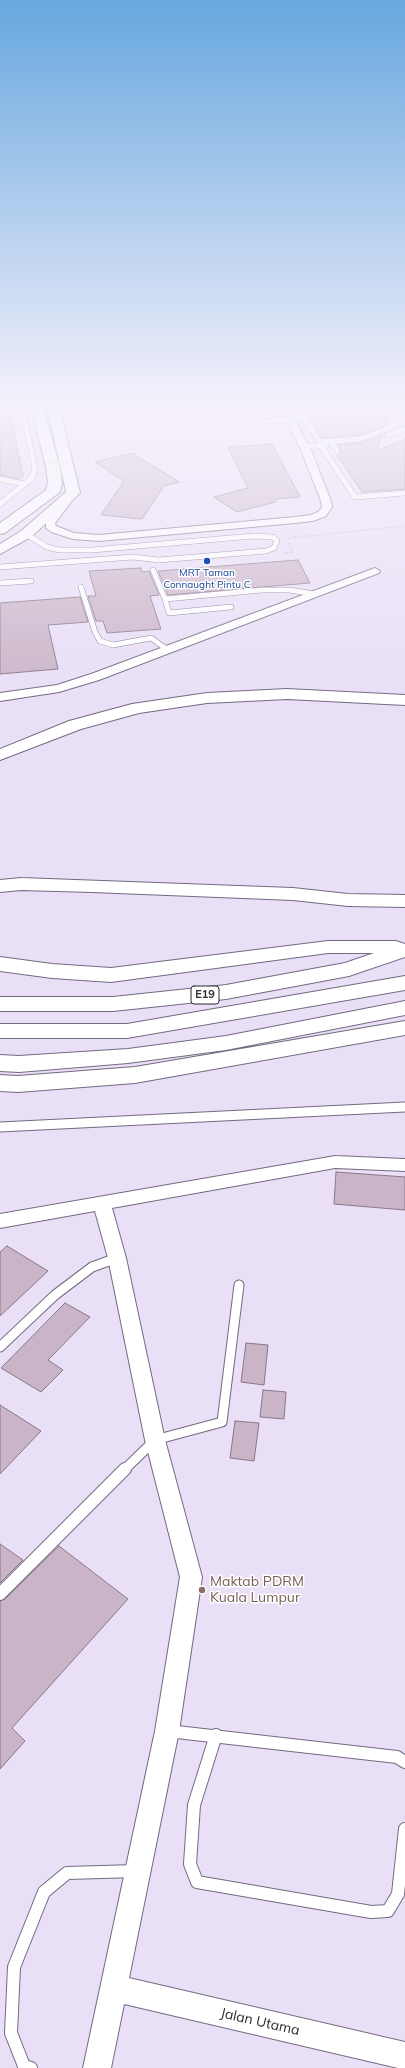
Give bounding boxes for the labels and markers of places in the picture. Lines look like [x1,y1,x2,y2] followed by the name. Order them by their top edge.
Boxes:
[202,556,212,566] marker: MRT Taman Connaught Pintu C
[163,567,251,590] place label: MRT Taman Connaught Pintu C
[210,1574,304,1606] place label: Maktab PDRM Kuala Lumpur
[197,1585,207,1595] marker: Maktab PDRM Kuala Lumpur

